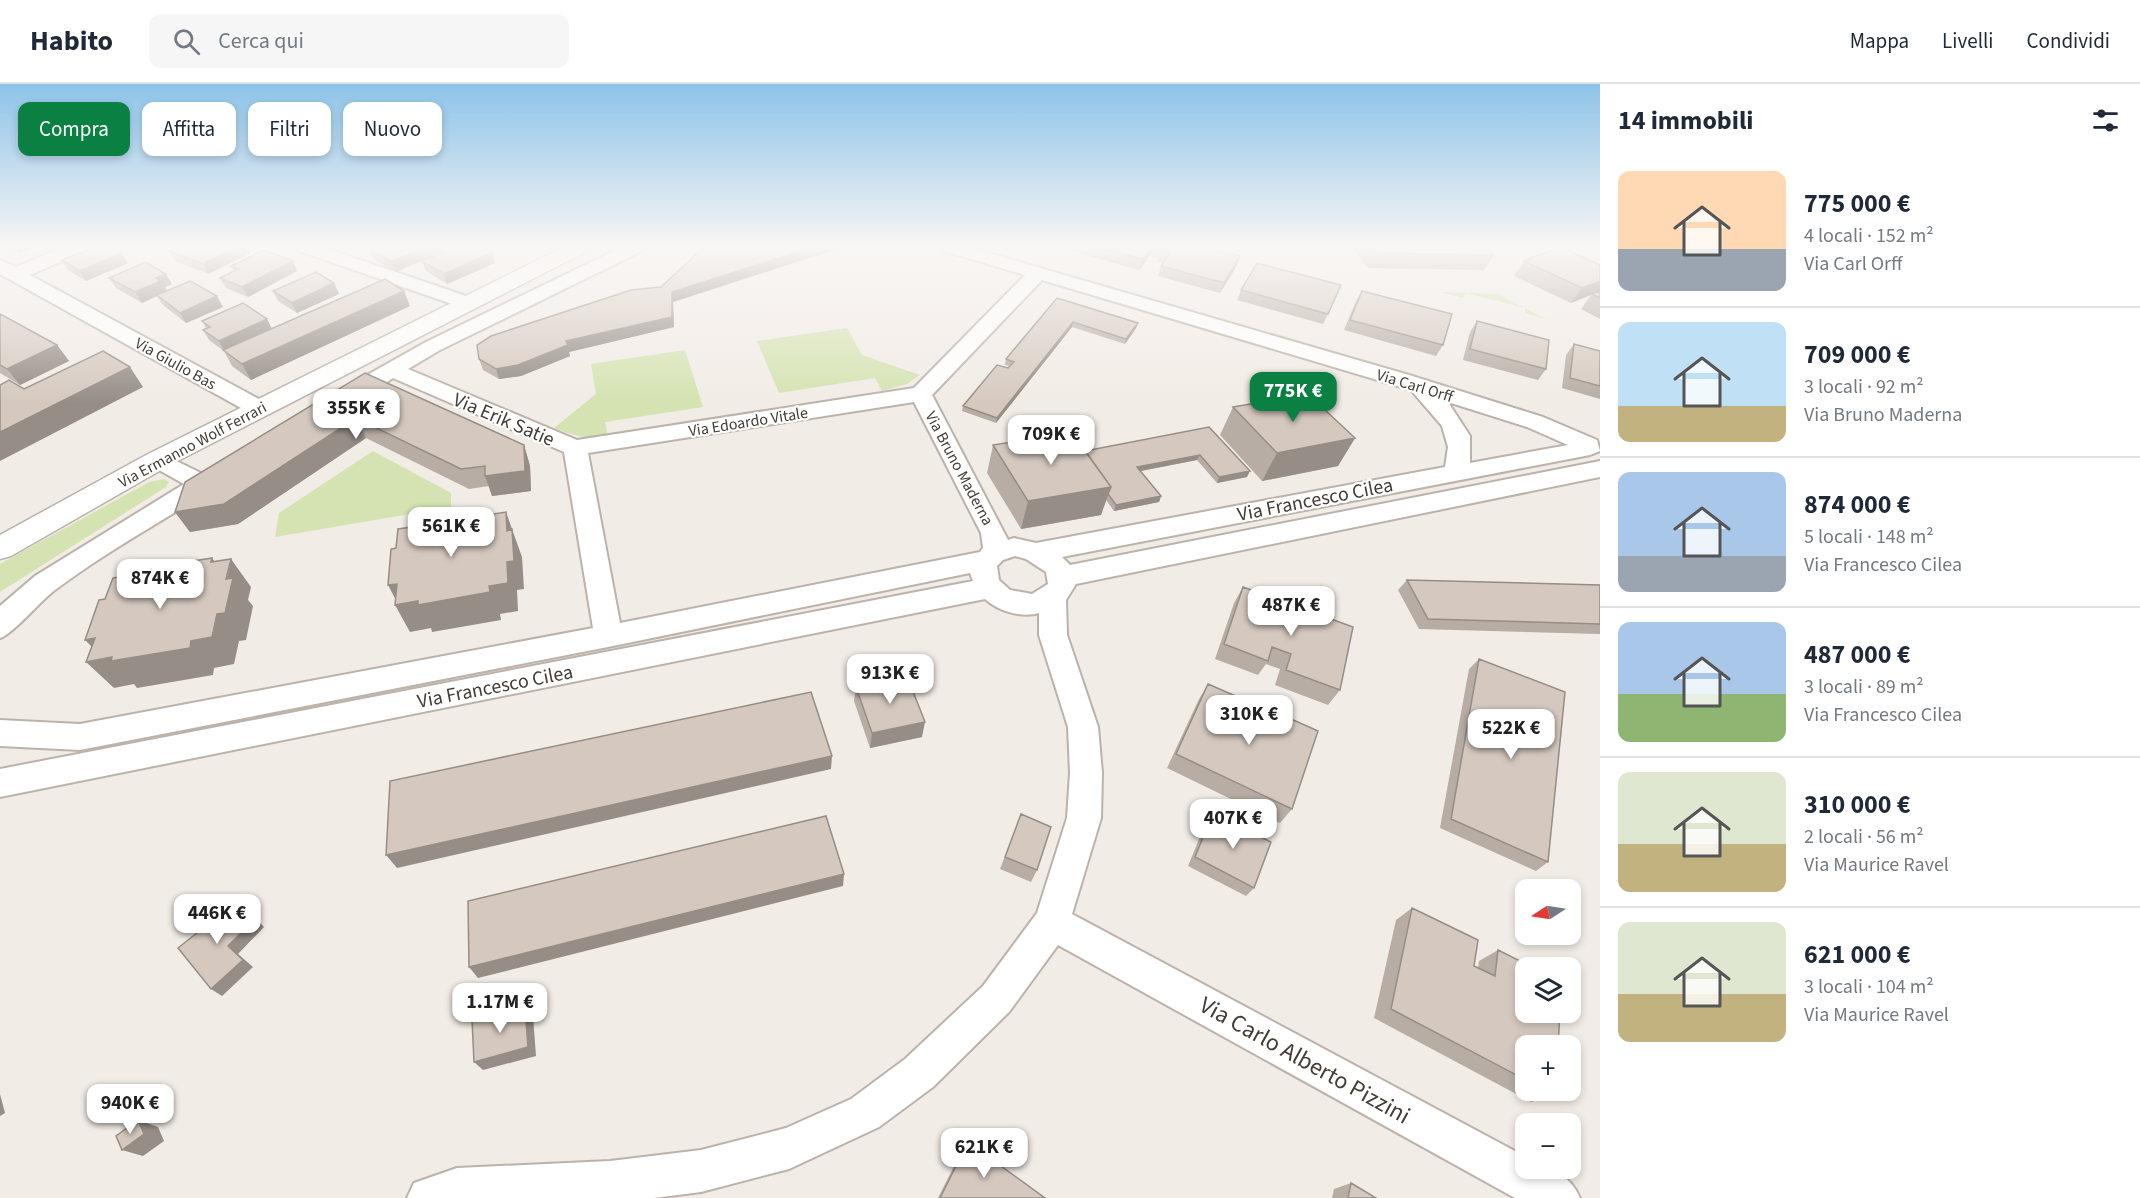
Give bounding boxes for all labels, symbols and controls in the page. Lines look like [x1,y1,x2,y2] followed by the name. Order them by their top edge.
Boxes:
[149,14,569,68] search box
[30,21,113,61] text: Habito
[170,25,203,58] icon: search
[218,25,304,57] text: Cerca qui
[1850,26,1909,56] text: Mappa
[1942,26,1994,56] text: Livelli
[2027,26,2110,56] text: Condividi
[18,102,130,156] chip: Compra
[142,102,236,156] chip: Affitta
[248,102,331,156] chip: Filtri
[343,102,442,156] chip: Nuovo
[1618,102,1754,139] text: 14 immobili
[2089,104,2122,137] icon: filters
[1804,185,1911,222] text: 775 000 €
[1666,195,1738,267] icon: home
[1804,222,1934,250] text: 4 locali · 152 m²
[1804,250,1903,278] text: Via Carl Orff
[131,332,220,395] street label: Via Giulio Bas
[1804,336,1911,373] text: 709 000 €
[1666,346,1738,418] icon: home
[1374,364,1456,408] street label: Via Carl Orff
[1244,372,1342,423] pin: 775K €
[1804,373,1924,401] text: 3 locali · 92 m²
[1264,377,1322,405] text: 775K €
[449,386,559,454] street label: Via Erik Satie
[307,389,405,440] pin: 355K €
[327,394,385,422] text: 355K €
[114,396,271,493] street label: Via Ermanno Wolf Ferrari
[1804,401,1962,429] text: Via Bruno Maderna
[687,402,809,442] street label: Via Edoardo Vitale
[920,407,999,530] street label: Via Bruno Maderna
[1002,415,1100,466] pin: 709K €
[1022,420,1080,448] text: 709K €
[1235,471,1395,529] street label: Via Francesco Cilea
[1804,486,1911,523] text: 874 000 €
[1666,496,1738,568] icon: home
[402,507,500,558] pin: 561K €
[422,512,480,540] text: 561K €
[1804,523,1934,551] text: 5 locali · 148 m²
[1804,551,1962,579] text: Via Francesco Cilea
[111,559,209,610] pin: 874K €
[131,564,189,592] text: 874K €
[1242,586,1340,637] pin: 487K €
[1262,591,1320,619] text: 487K €
[1804,636,1911,673] text: 487 000 €
[1666,646,1738,718] icon: home
[841,654,939,705] pin: 913K €
[415,658,575,716] street label: Via Francesco Cilea
[861,659,919,687] text: 913K €
[1804,673,1924,701] text: 3 locali · 89 m²
[1200,695,1298,746] pin: 310K €
[1220,700,1278,728] text: 310K €
[1804,701,1962,729] text: Via Francesco Cilea
[1462,709,1560,760] pin: 522K €
[1482,714,1540,742] text: 522K €
[1804,786,1911,823] text: 310 000 €
[1666,796,1738,868] icon: home
[1184,799,1282,850] pin: 407K €
[1204,804,1262,832] text: 407K €
[1804,823,1924,851] text: 2 locali · 56 m²
[1804,851,1949,879] text: Via Maurice Ravel
[1515,879,1581,945] north arrow
[1515,879,1581,1179] map controls
[168,894,266,945] pin: 446K €
[188,899,246,927] text: 446K €
[1804,936,1911,973] text: 621 000 €
[1666,946,1738,1018] icon: home
[1515,957,1581,1023] button: layers
[1804,973,1934,1001] text: 3 locali · 104 m²
[445,983,555,1034] pin: 1.17M €
[466,988,534,1016] text: 1.17M €
[1193,988,1417,1133] street label: Via Carlo Alberto Pizzini
[1804,1001,1949,1029] text: Via Maurice Ravel
[1515,1035,1581,1101] button: +
[81,1084,179,1135] pin: 940K €
[101,1089,159,1117] text: 940K €
[1515,1113,1581,1179] button: −
[935,1128,1033,1179] pin: 621K €
[955,1133,1013,1161] text: 621K €

